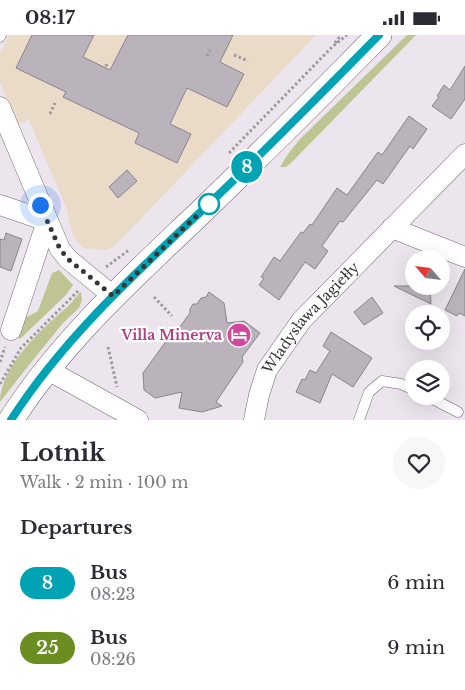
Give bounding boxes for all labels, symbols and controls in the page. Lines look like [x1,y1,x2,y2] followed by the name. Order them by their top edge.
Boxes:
[25,6,75,29] text: 08:17
[231,151,263,183] line badge: 8
[241,156,253,178] text: 8
[28,193,53,218] your location
[198,193,220,215] unlabelled marker
[405,250,450,295] north arrow
[405,250,450,405] map controls
[258,258,363,378] street label: Władysława Jagiełły
[405,305,450,350] button: locate
[226,322,252,348] hotel icon: Villa Minerva
[120,326,222,344] place label: Villa Minerva
[405,360,450,405] button: layers
[393,437,445,489] button: heart
[20,438,105,467] text: Lotnik
[20,472,188,492] text: Walk · 2 min · 100 m
[20,516,132,539] text: Departures
[90,561,127,584] text: Bus
[387,571,445,594] text: 6 min
[42,572,53,594] text: 8
[90,584,135,604] text: 08:23
[90,626,127,649] text: Bus
[387,636,445,659] text: 9 min
[36,637,59,659] text: 25
[90,649,136,669] text: 08:26

